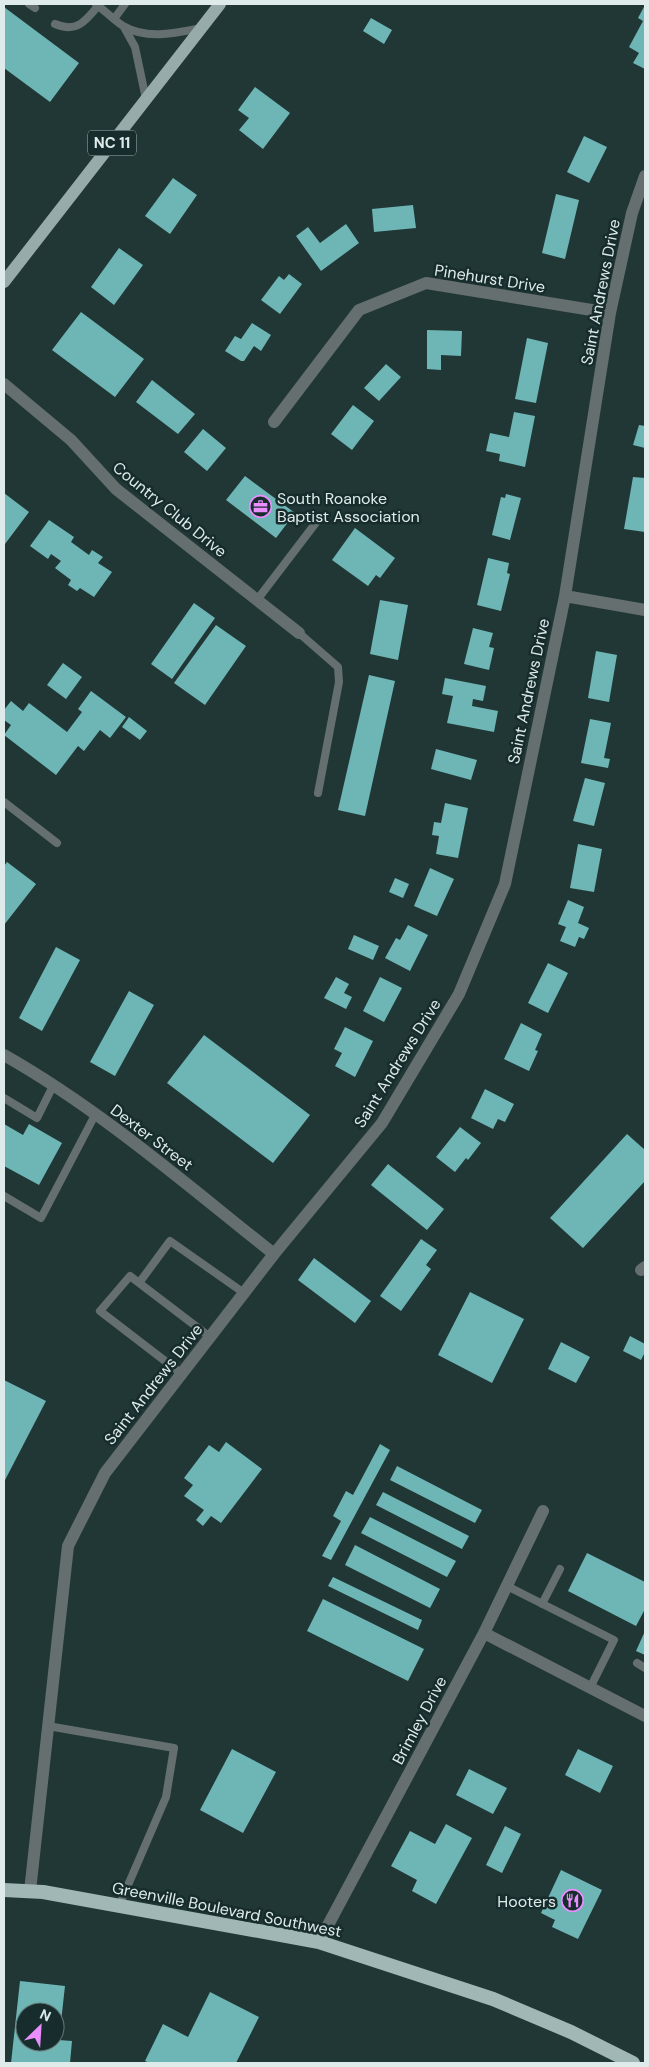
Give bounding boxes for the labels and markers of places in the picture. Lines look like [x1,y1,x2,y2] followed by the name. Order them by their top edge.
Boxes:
[277,488,420,527] place label: South Roanoke Baptist Association
[249,495,273,519] office icon: South Roanoke Baptist Association
[560,1889,584,1913] restaurant icon: Hooters
[497,1891,556,1912] place label: Hooters

